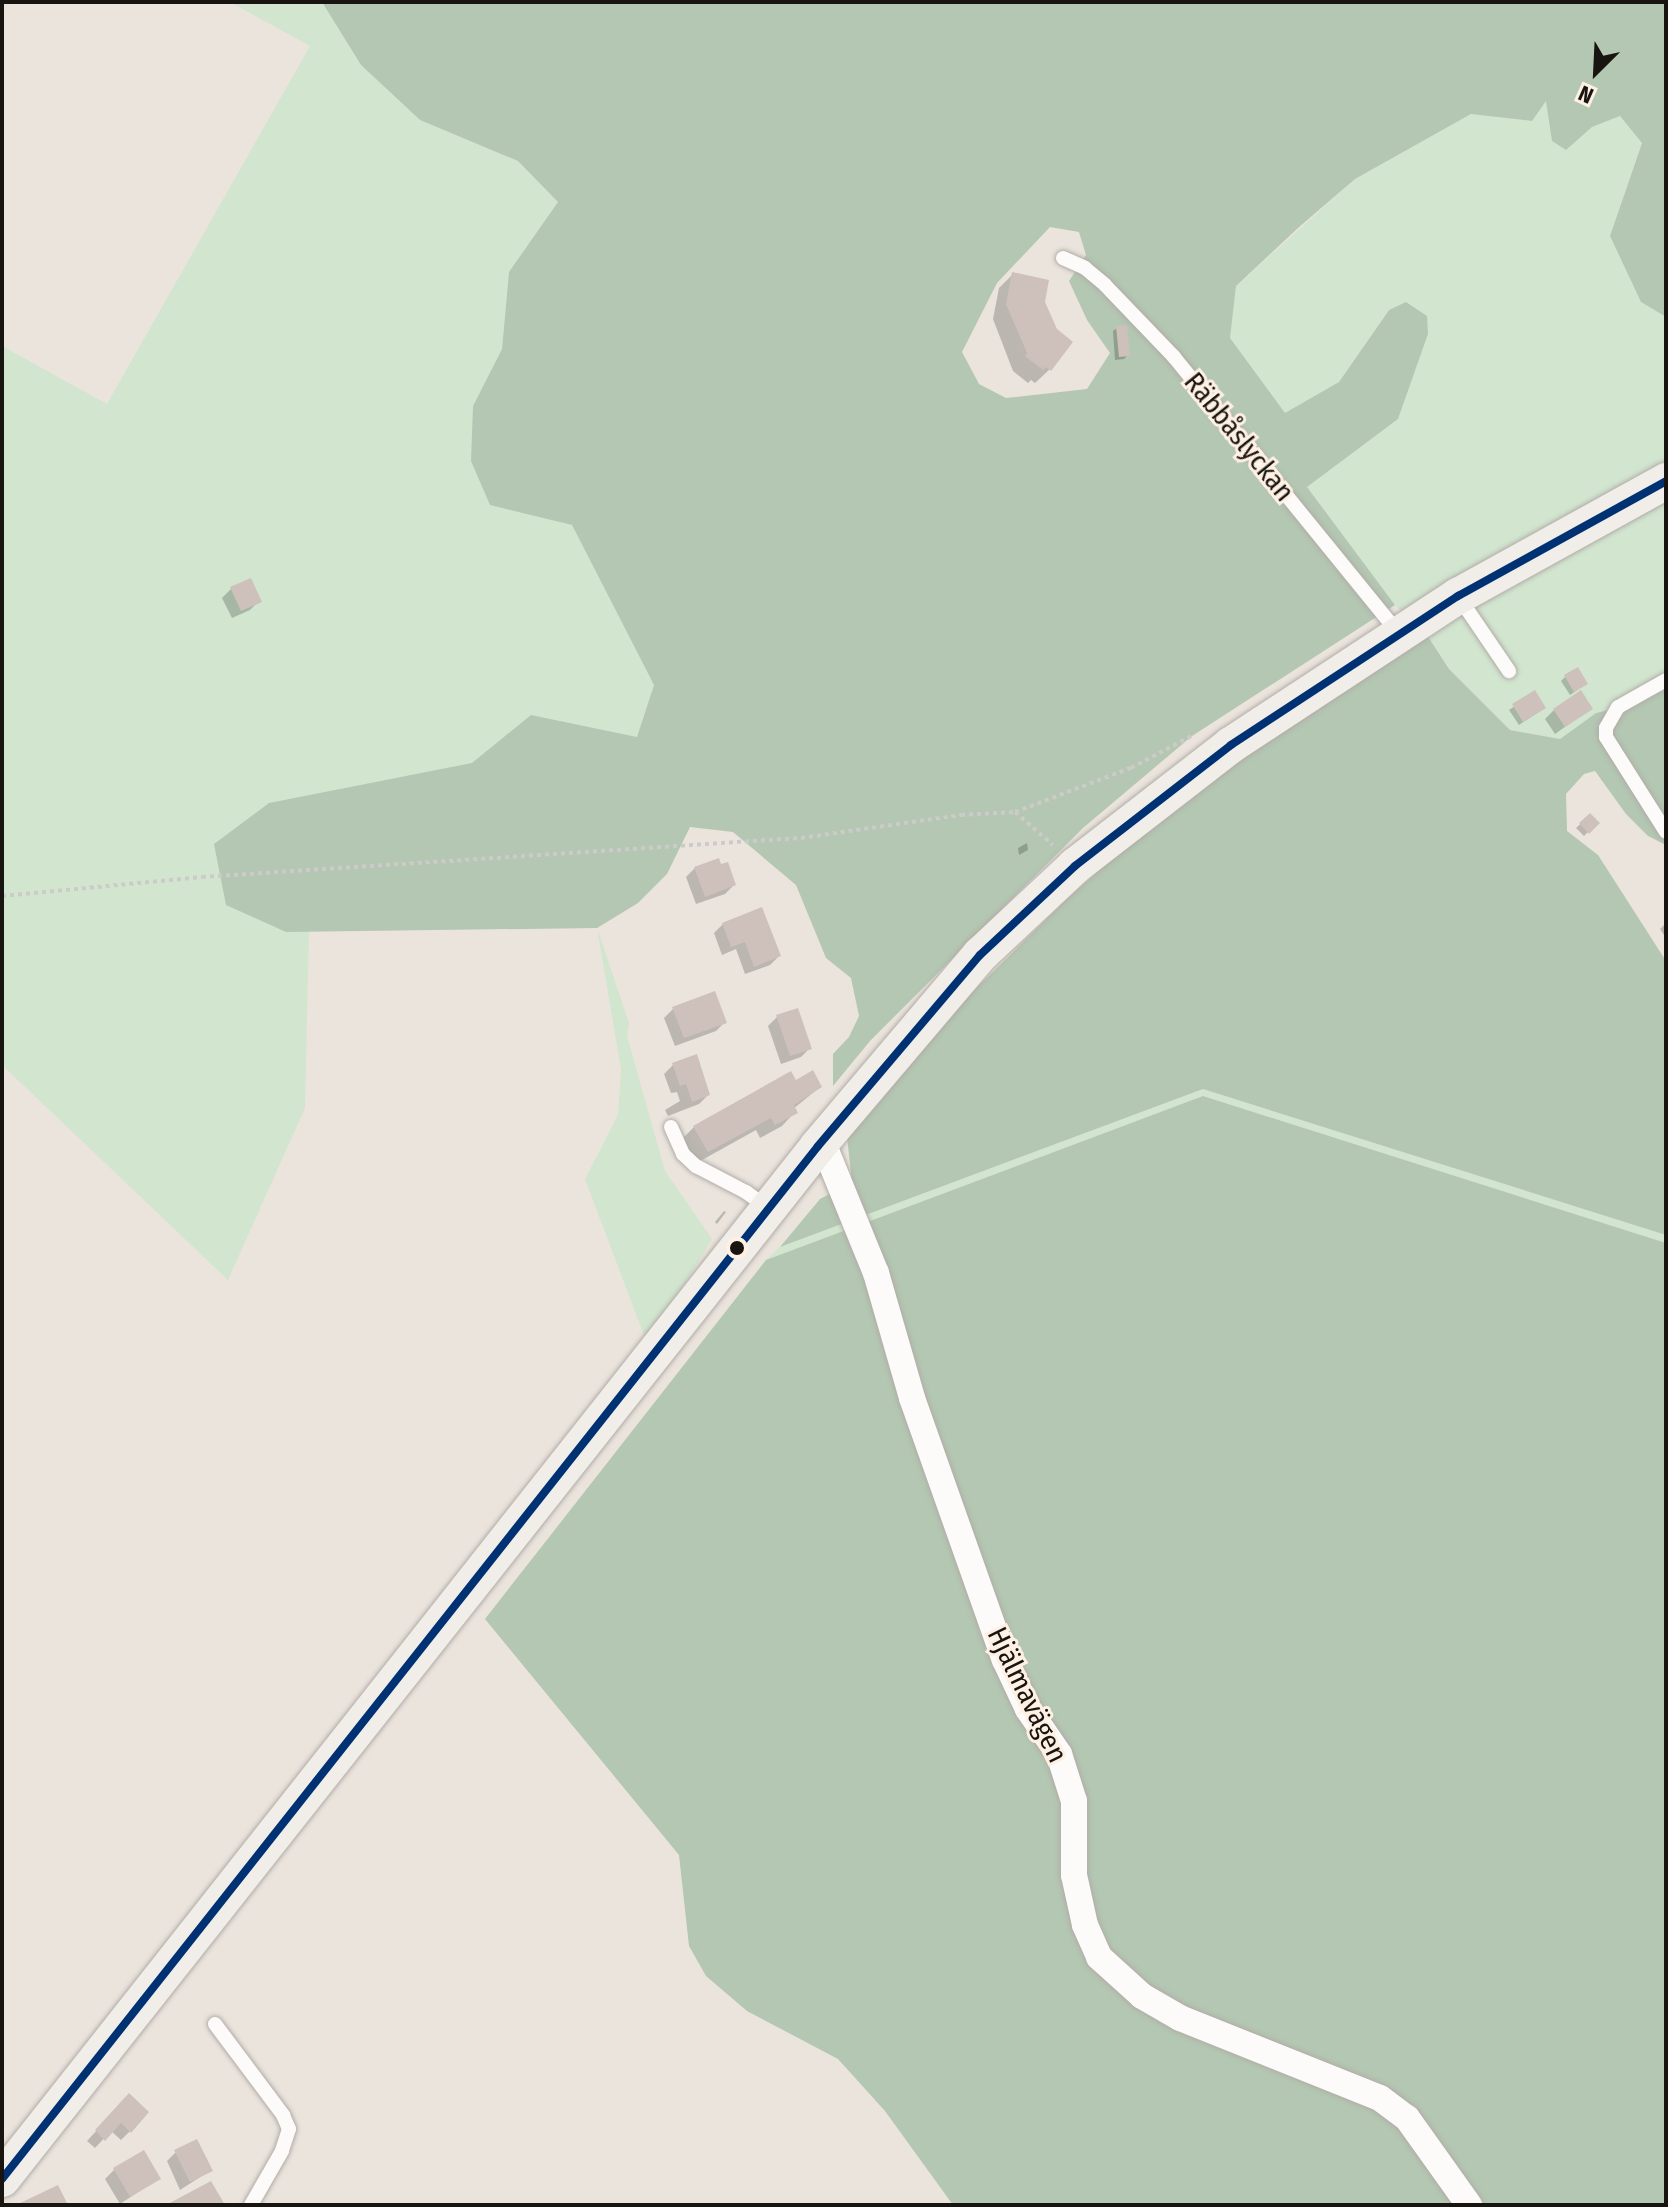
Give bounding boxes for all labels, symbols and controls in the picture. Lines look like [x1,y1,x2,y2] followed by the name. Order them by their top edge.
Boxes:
[1556,32,1636,112] north arrow
[1575,79,1598,109] text: N
[1177,366,1301,508] street label: Räbbåslyckan
[729,1240,745,1256] unlabelled marker
[980,1622,1074,1768] street label: Hjälmavägen

